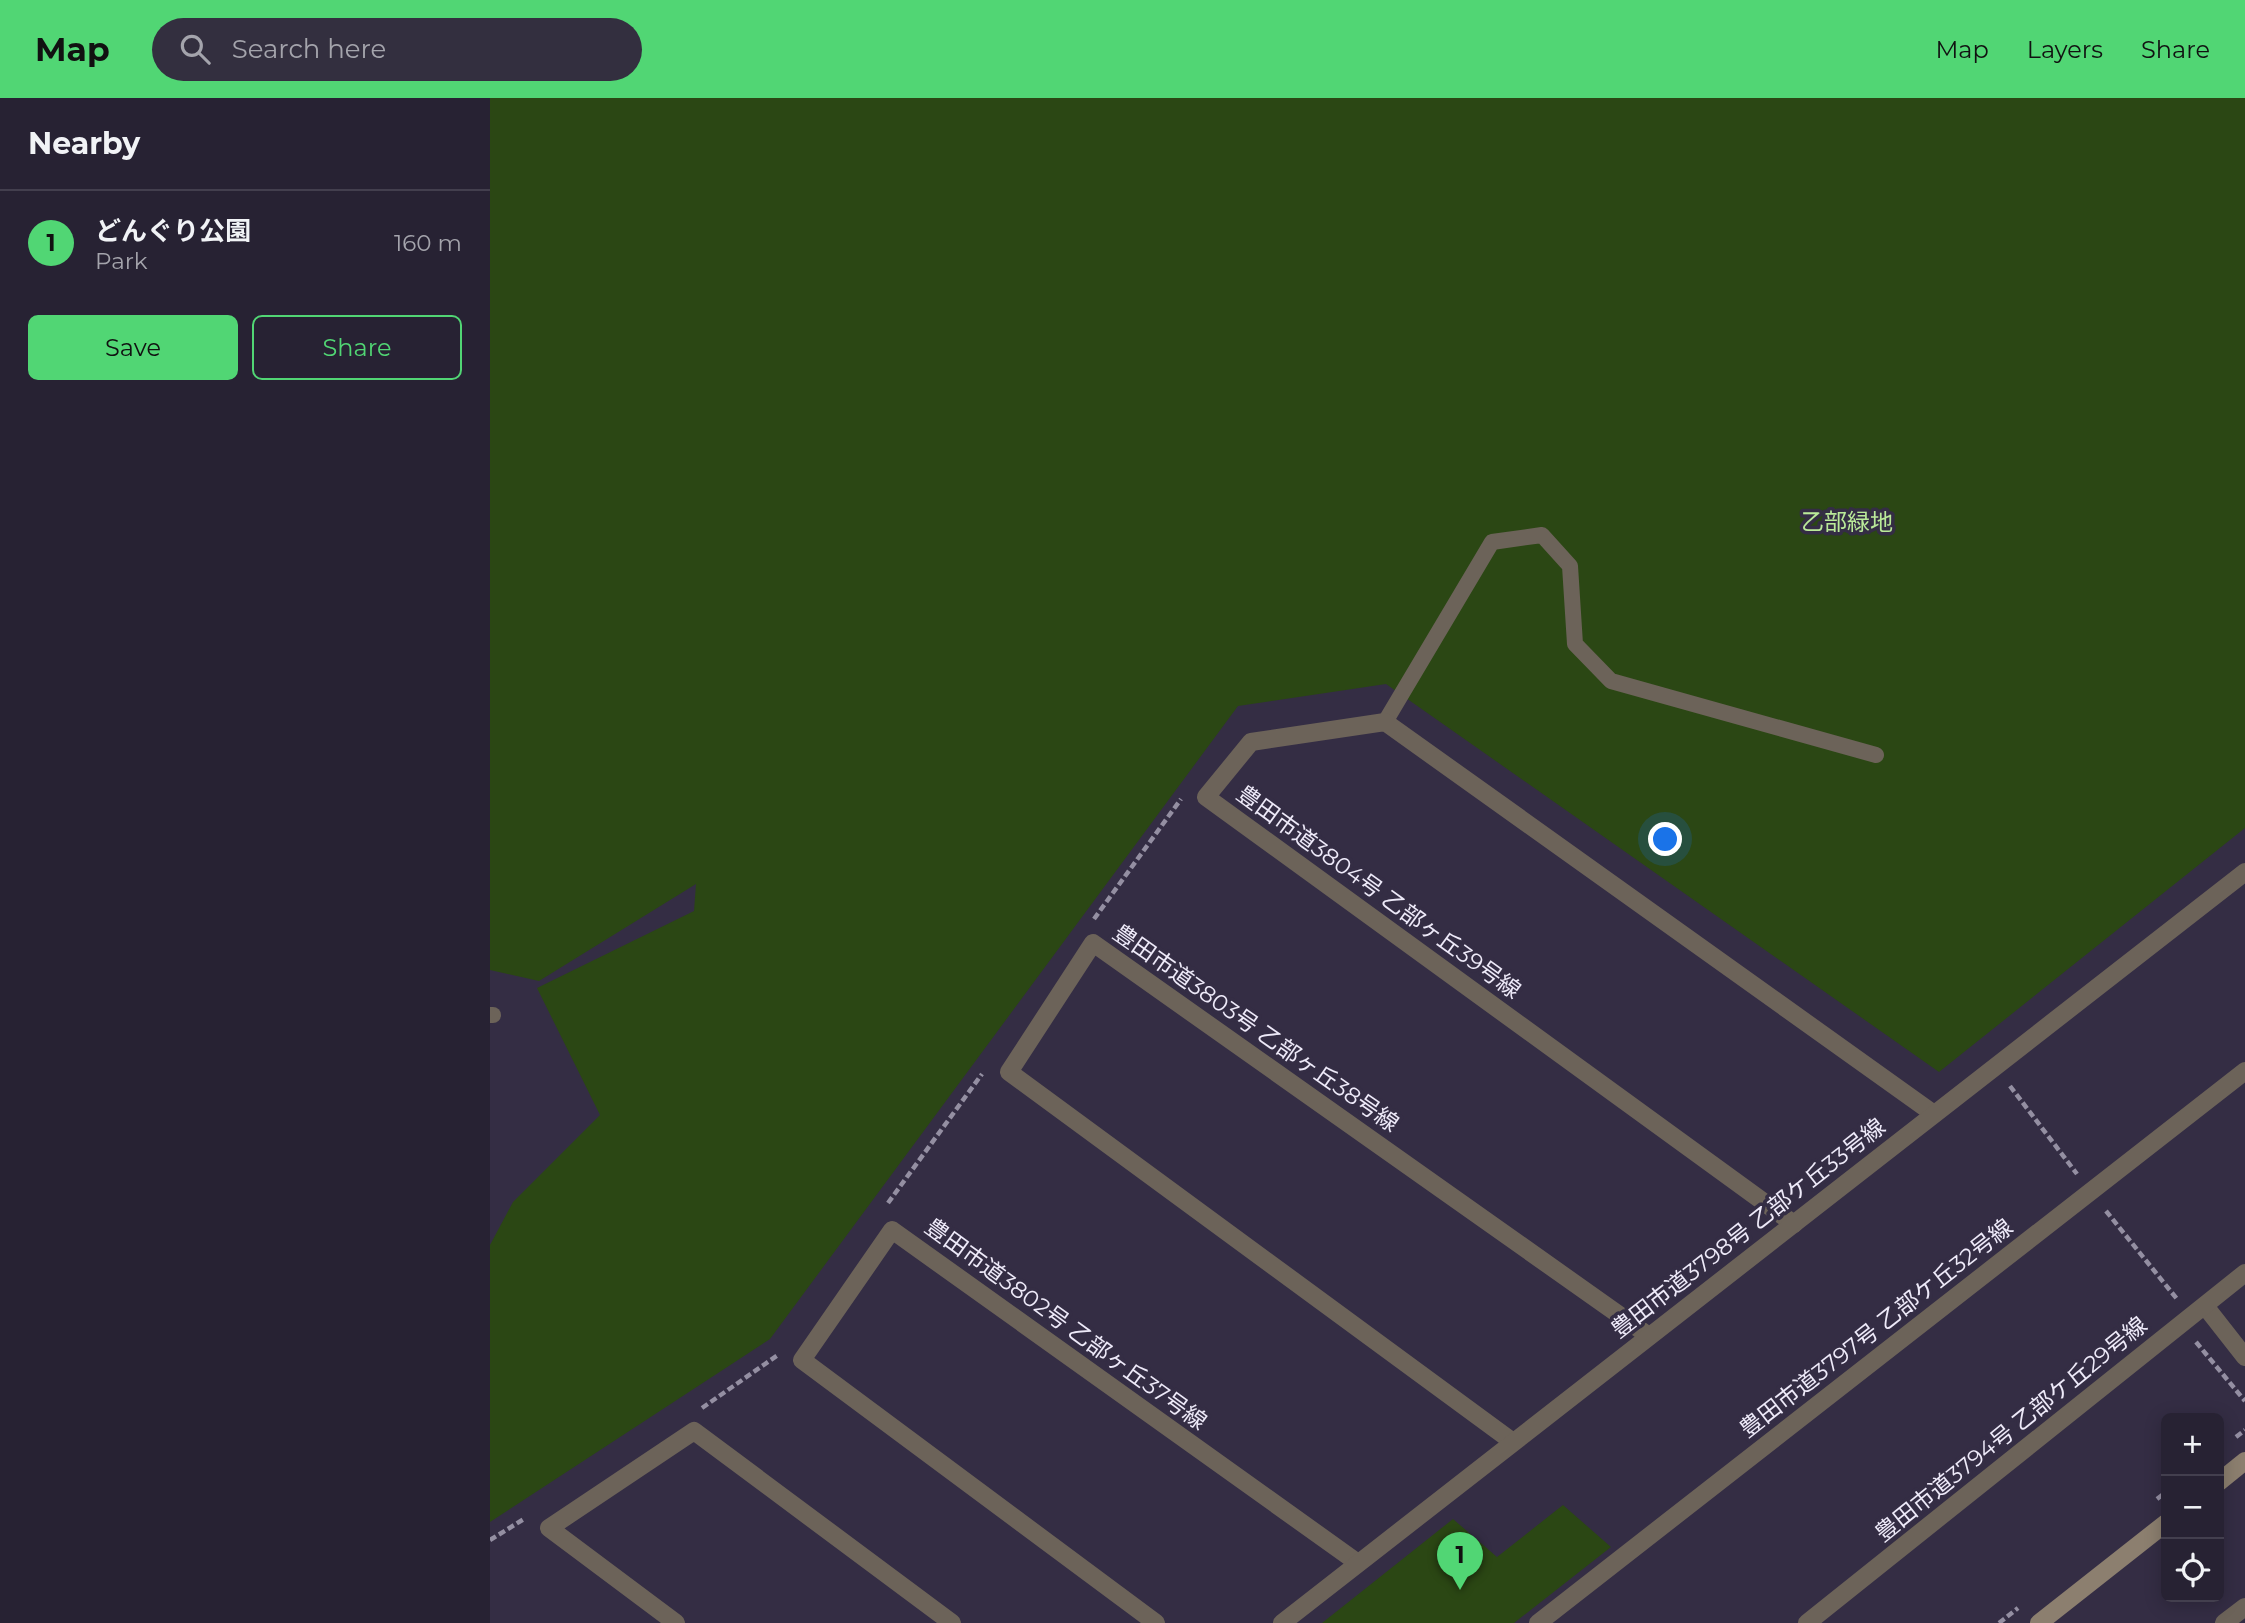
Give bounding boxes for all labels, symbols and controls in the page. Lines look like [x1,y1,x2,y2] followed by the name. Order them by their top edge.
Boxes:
[152,18,642,81] search box
[35,29,110,69] text: Map
[176,30,214,68] icon: search
[232,33,386,65] text: Search here
[1935,35,1989,64] text: Map
[2027,35,2103,64] text: Layers
[2141,35,2210,64] text: Share
[28,125,140,162] text: Nearby
[95,215,251,247] text: どんぐり公園
[46,229,56,257] text: 1
[394,229,462,257] text: 160 m
[95,247,148,275] text: Park
[28,315,238,380] button: Save
[252,315,462,380] button: Share
[1801,508,1893,536] park label: 乙部緑地
[1232,780,1526,1004] street label: 豊田市道3804号 乙部ヶ丘39号線
[1648,822,1682,856] your location
[1108,918,1404,1138] street label: 豊田市道3803号 乙部ヶ丘38号線
[1606,1112,1890,1344] street label: 豊田市道3798号 乙部ケ丘33号線
[920,1212,1212,1436] street label: 豊田市道3802号 乙部ヶ丘37号線
[1734,1213,2018,1443] street label: 豊田市道3797号 乙部ケ丘32号線
[1869,1311,2153,1547] street label: 豊田市道3794号 乙部ケ丘29号線
[2161,1413,2224,1602] map controls
[2161,1413,2224,1476] button: +
[2161,1476,2224,1539] button: −
[1437,1532,1483,1590] pin: 1
[2161,1539,2224,1602] button: locate

